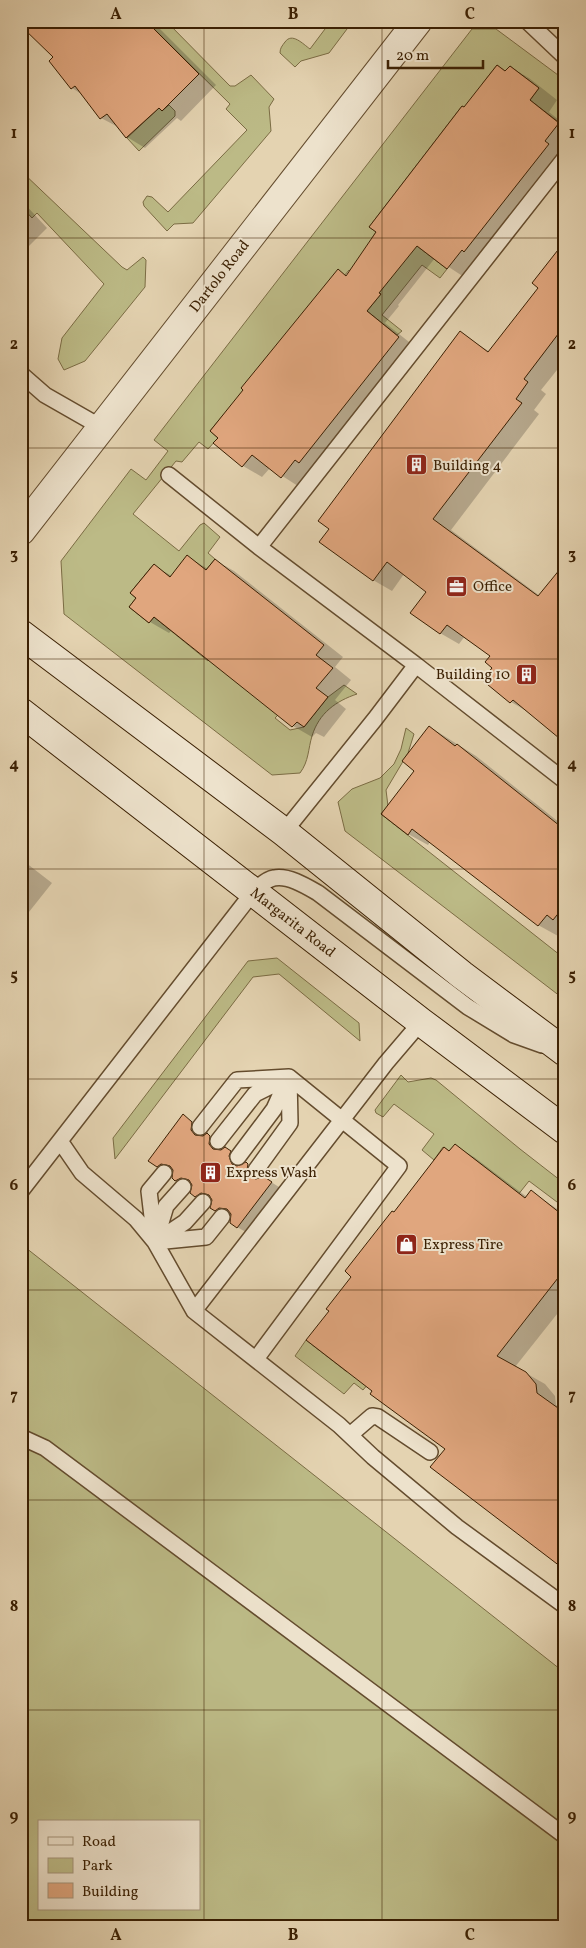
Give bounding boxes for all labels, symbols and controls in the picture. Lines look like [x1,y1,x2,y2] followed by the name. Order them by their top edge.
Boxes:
[110,4,122,26] text: A
[288,4,299,26] text: B
[465,4,475,26] text: C
[388,38,484,70] scale bar
[396,46,429,67] text: 20 m
[11,123,17,145] text: 1
[569,123,575,145] text: 1
[185,236,255,318] street label: Dartolo Road
[10,334,18,356] text: 2
[568,334,576,356] text: 2
[405,453,429,477] building icon: Building 4
[433,456,501,477] place label: Building 4
[10,544,18,566] text: 3
[568,544,576,566] text: 3
[445,574,469,598] office icon: Office
[473,577,512,598] place label: Office
[514,662,538,686] building icon: Building 10
[436,665,510,686] place label: Building 10
[9,754,19,776] text: 4
[567,754,577,776] text: 4
[245,883,339,963] street label: Margarita Road
[10,965,18,987] text: 5
[568,965,576,987] text: 5
[198,1160,222,1184] building icon: Express Wash
[226,1163,317,1184] place label: Express Wash
[10,1175,19,1197] text: 6
[568,1175,577,1197] text: 6
[395,1232,419,1256] shop icon: Express Tire
[423,1235,503,1256] place label: Express Tire
[10,1385,18,1407] text: 7
[568,1385,576,1407] text: 7
[10,1596,18,1618] text: 8
[568,1596,576,1618] text: 8
[10,1806,19,1828] text: 9
[568,1806,577,1828] text: 9
[38,1820,200,1910] legend
[82,1832,116,1853] text: Road
[82,1856,113,1877] text: Park
[82,1882,139,1903] text: Building
[110,1925,122,1947] text: A
[288,1925,299,1947] text: B
[465,1925,475,1947] text: C

